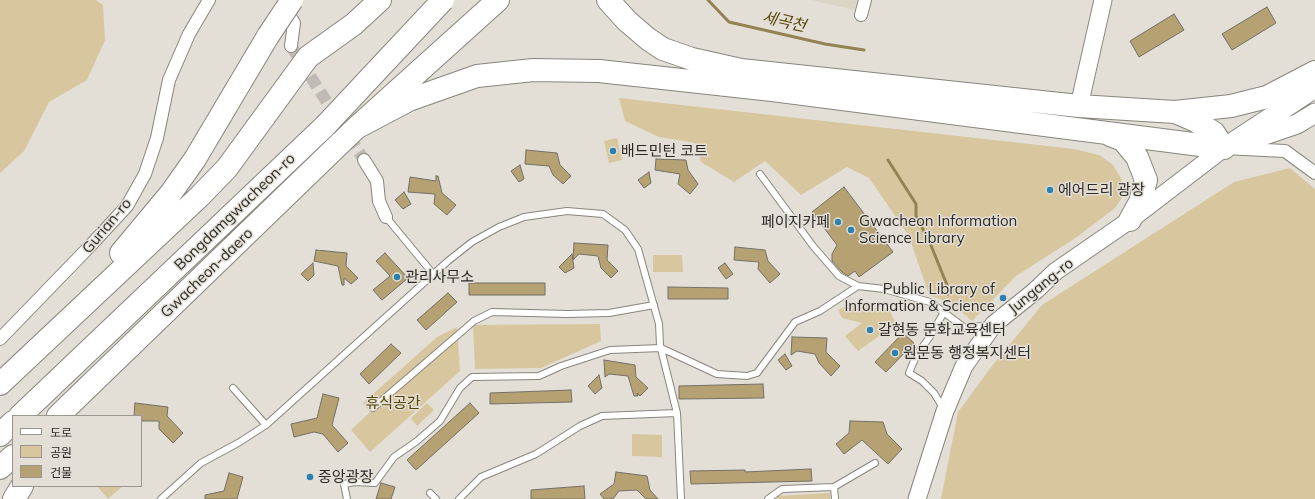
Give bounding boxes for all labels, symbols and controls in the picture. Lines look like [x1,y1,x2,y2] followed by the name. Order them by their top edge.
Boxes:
[760,8,808,36] water label: 세곡천
[621,142,708,160] place label: 배드민턴 코트
[608,146,618,156] marker: 배드민턴 코트
[171,150,299,274] street label: Bongdamgwacheon-ro
[1058,181,1145,199] place label: 에어드리 광장
[1045,185,1055,195] marker: 에어드리 광장
[79,195,135,257] street label: Gurian-ro
[859,212,1017,247] place label: Gwacheon Information Science Library
[761,213,830,231] place label: 페이지카페
[833,217,843,227] marker: 페이지카페
[157,224,257,322] street label: Gwacheon-daero
[846,225,856,235] marker: Gwacheon Information Science Library
[1005,254,1077,318] street label: Jungang-ro
[405,268,474,286] place label: 관리사무소
[392,272,402,282] marker: 관리사무소
[844,280,995,315] place label: Public Library of Information & Science
[998,293,1008,303] marker: Public Library of Information & Science
[878,321,1006,339] place label: 갈현동 문화교육센터
[865,325,875,335] marker: 갈현동 문화교육센터
[903,344,1031,362] place label: 원문동 행정복지센터
[890,348,900,358] marker: 원문동 행정복지센터
[365,394,421,412] park label: 휴식공간
[12,415,142,487] legend
[50,425,72,440] text: 도로
[50,445,72,460] text: 공원
[50,465,72,480] text: 건물
[318,468,373,486] place label: 중앙광장
[305,472,315,482] marker: 중앙광장

